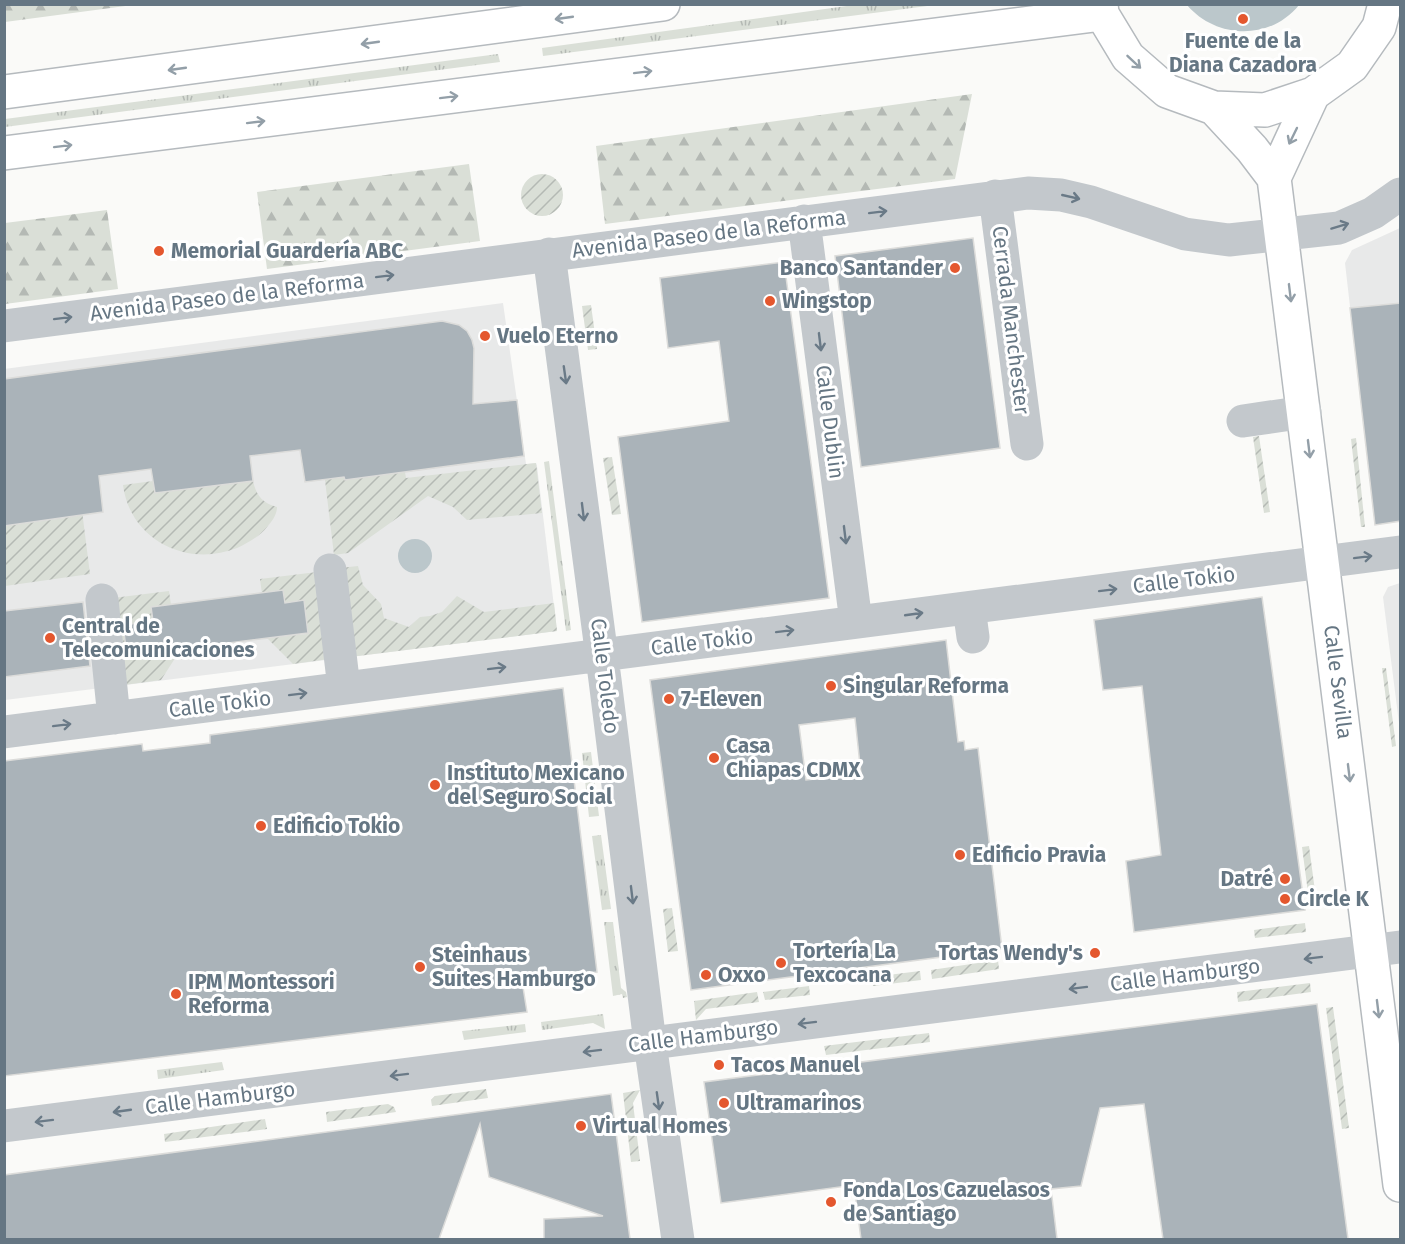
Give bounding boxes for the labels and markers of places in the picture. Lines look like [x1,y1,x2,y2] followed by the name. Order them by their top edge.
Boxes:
[1236,12,1250,26] marker: Fuente de la Diana Cazadora
[1169,28,1317,78] place label: Fuente de la Diana Cazadora
[171,238,403,264] place label: Memorial Guardería ABC
[152,244,166,258] marker: Memorial Guardería ABC
[780,255,944,281] place label: Banco Santander
[948,261,962,275] marker: Banco Santander
[782,288,872,314] place label: Wingstop
[763,294,777,308] marker: Wingstop
[496,323,618,349] place label: Vuelo Eterno
[478,329,492,343] marker: Vuelo Eterno
[62,613,255,663] place label: Central de Telecomunicaciones
[43,631,57,645] marker: Central de Telecomunicaciones
[843,673,1009,699] place label: Singular Reforma
[824,679,838,693] marker: Singular Reforma
[681,686,762,712] place label: 7-Eleven
[662,692,676,706] marker: 7-Eleven
[726,733,861,783] place label: Casa Chiapas CDMX
[707,751,721,765] marker: Casa Chiapas CDMX
[447,760,625,810] place label: Instituto Mexicano del Seguro Social
[428,778,442,792] marker: Instituto Mexicano del Seguro Social
[273,813,400,839] place label: Edificio Tokio
[254,819,268,833] marker: Edificio Tokio
[972,842,1106,868] place label: Edificio Pravia
[953,848,967,862] marker: Edificio Pravia
[1221,866,1273,892] place label: Datré
[1278,872,1292,886] marker: Datré
[1297,886,1370,912] place label: Circle K
[1278,892,1292,906] marker: Circle K
[793,938,896,988] place label: Tortería La Texcocana
[938,940,1083,966] place label: Tortas Wendy's
[432,942,596,992] place label: Steinhaus Suites Hamburgo
[1088,946,1102,960] marker: Tortas Wendy's
[774,956,788,970] marker: Tortería La Texcocana
[413,960,427,974] marker: Steinhaus Suites Hamburgo
[718,962,766,988] place label: Oxxo
[699,968,713,982] marker: Oxxo
[188,969,335,1019] place label: IPM Montessori Reforma
[169,987,183,1001] marker: IPM Montessori Reforma
[731,1052,861,1078] place label: Tacos Manuel
[712,1058,726,1072] marker: Tacos Manuel
[736,1090,861,1116] place label: Ultramarinos
[717,1096,731,1110] marker: Ultramarinos
[592,1113,728,1139] place label: Virtual Homes
[574,1119,588,1133] marker: Virtual Homes
[843,1177,1050,1227] place label: Fonda Los Cazuelasos de Santiago
[824,1195,838,1209] marker: Fonda Los Cazuelasos de Santiago

